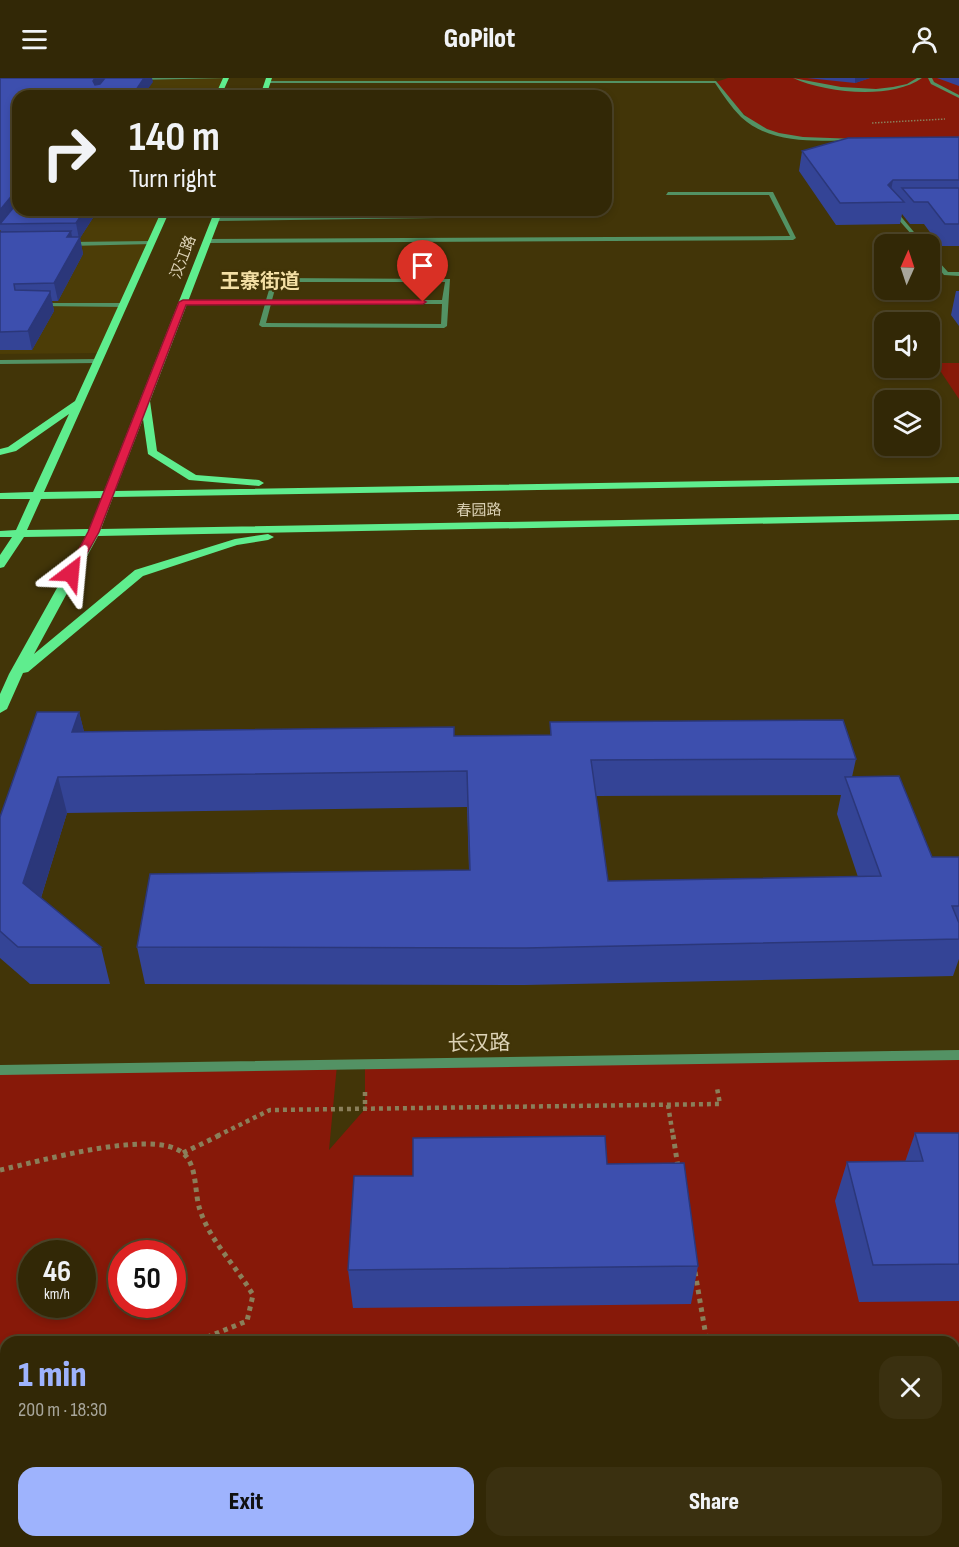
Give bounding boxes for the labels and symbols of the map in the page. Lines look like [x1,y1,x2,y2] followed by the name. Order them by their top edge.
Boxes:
[167,233,200,282] street label: 汉江路
[874,234,940,300] north arrow
[397,240,448,302] pin
[220,270,300,294] district label: 王寨街道
[456,501,502,520] street label: 春园路
[39,541,103,605] position arrow
[447,1030,511,1057] street label: 长汉路
[108,1240,186,1318] speed limit sign: 50

